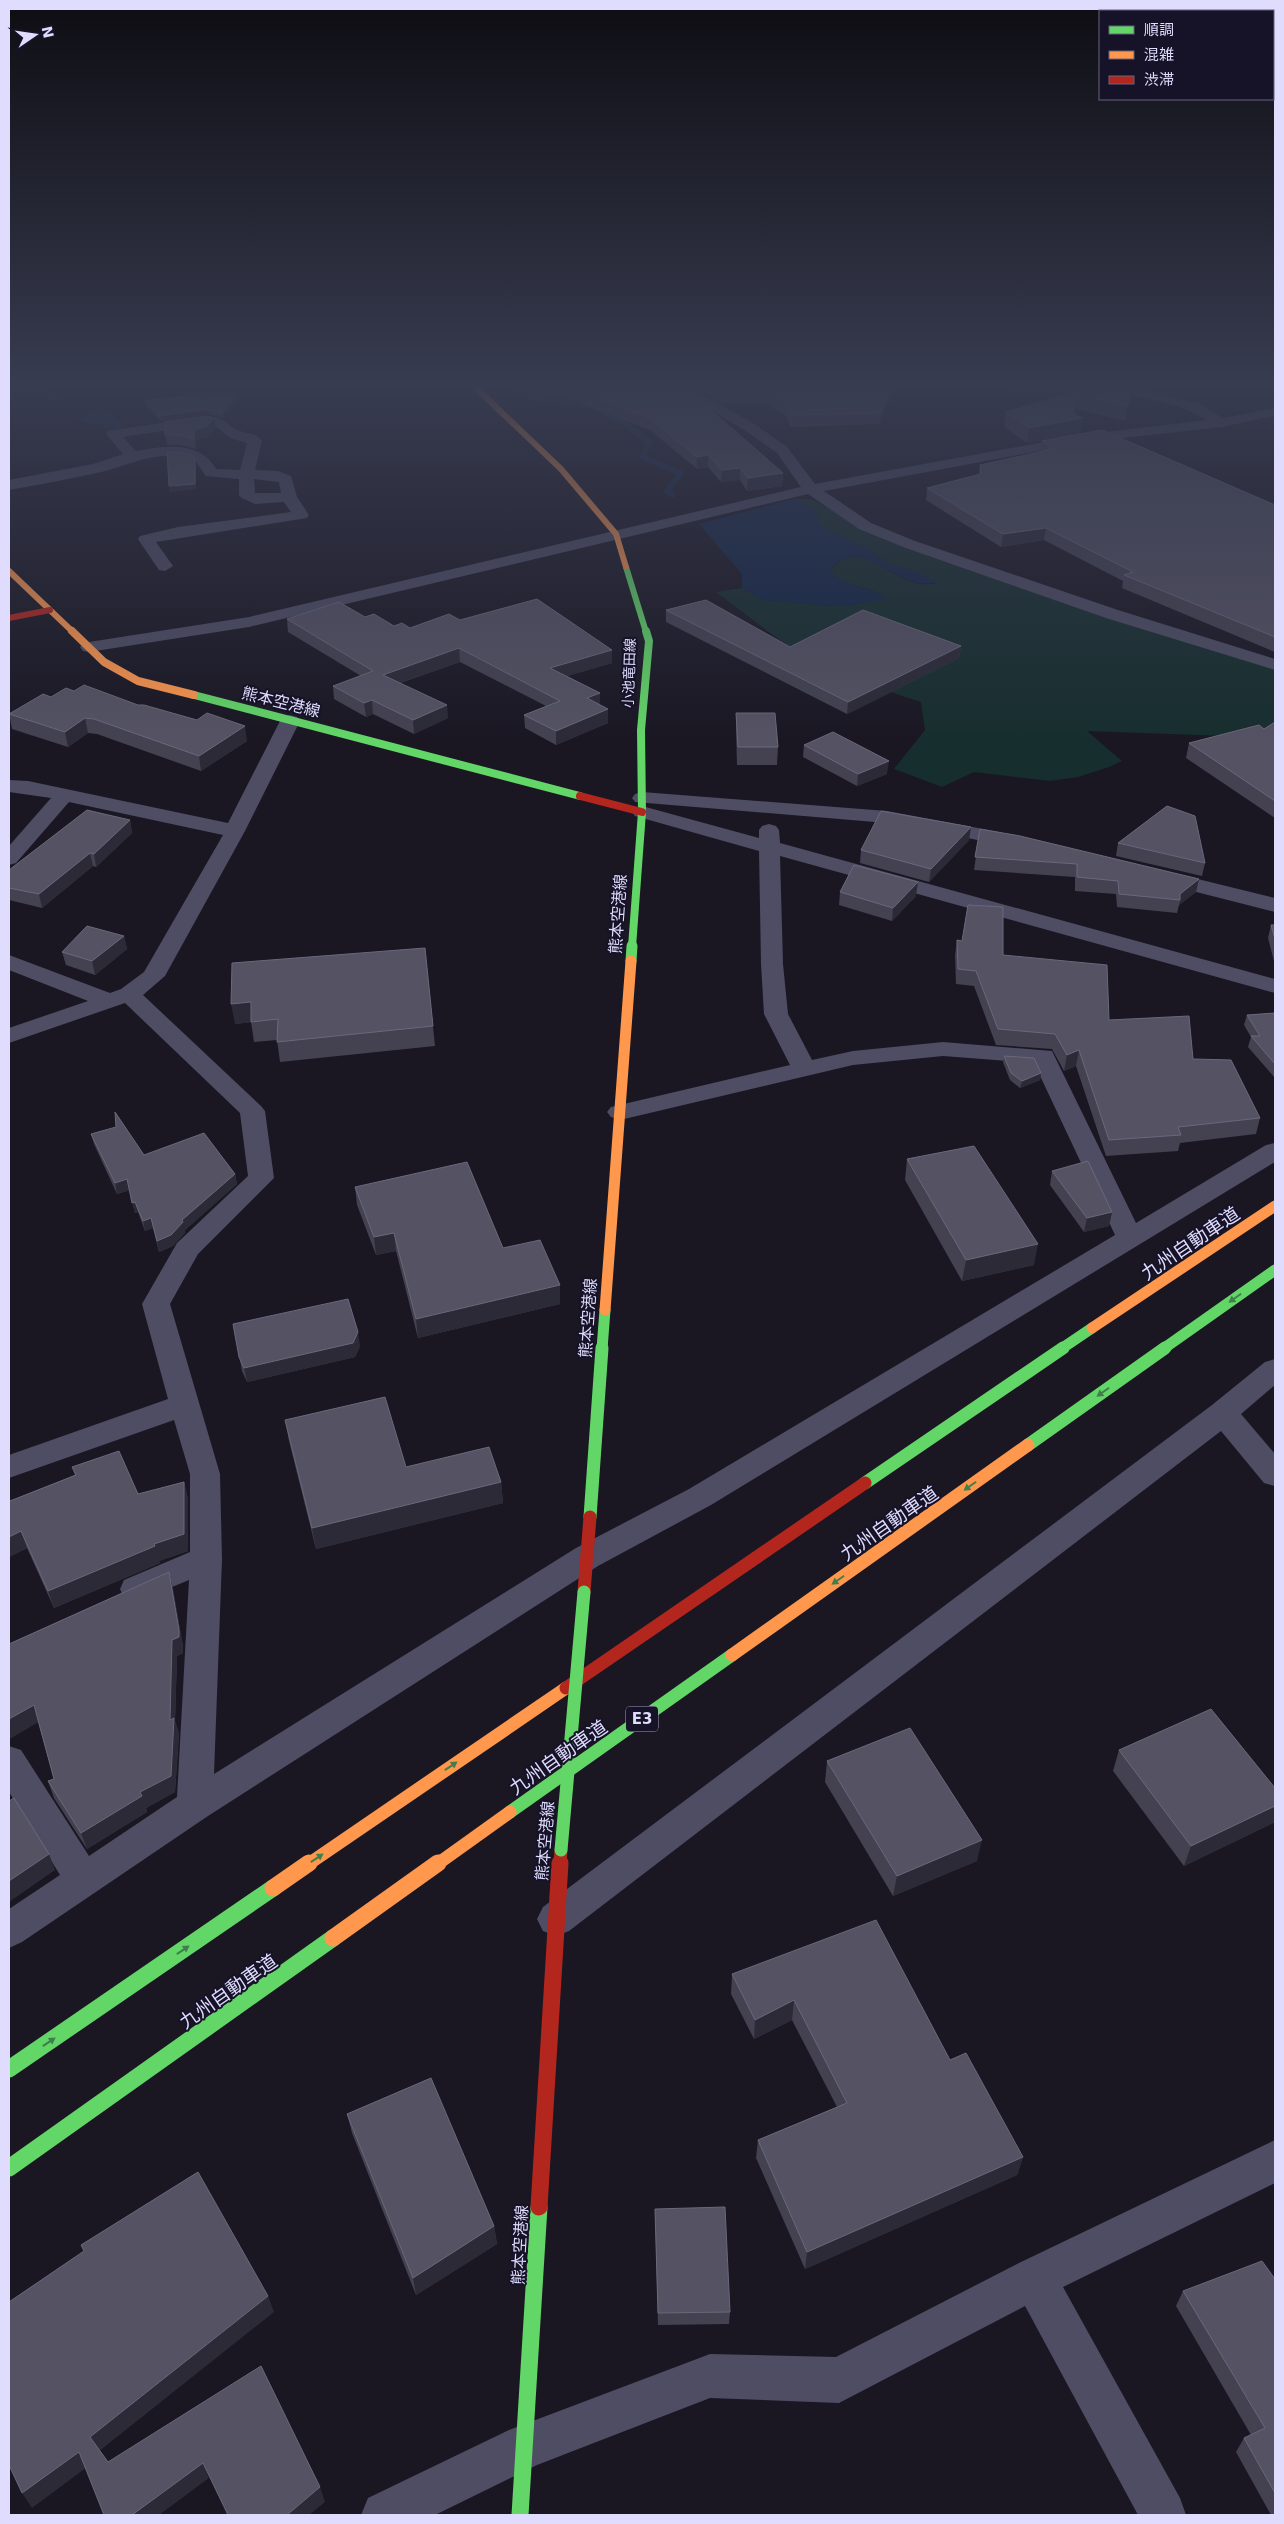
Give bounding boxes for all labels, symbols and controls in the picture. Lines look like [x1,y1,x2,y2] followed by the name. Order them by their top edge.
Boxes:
[10,10,60,60] north arrow
[1099,10,1274,100] legend
[1144,21,1174,39] text: 順調
[39,25,57,40] text: N
[1144,46,1174,64] text: 混雑
[1144,71,1174,89] text: 渋滞
[620,638,638,708] street label: 小池竜田線
[240,683,322,721] street label: 熊本空港線
[606,873,630,955] street label: 熊本空港線
[1137,1202,1243,1284] street label: 九州自動車道
[576,1277,600,1359] street label: 熊本空港線
[1229,1293,1242,1303] one-way arrow
[1096,1387,1110,1397] one-way arrow
[836,1481,942,1565] street label: 九州自動車道
[963,1481,977,1491] one-way arrow
[831,1575,845,1585] one-way arrow
[626,1706,658,1732] road number: E3
[505,1715,611,1799] street label: 九州自動車道
[444,1761,458,1771] one-way arrow
[532,1800,558,1882] street label: 熊本空港線
[310,1853,324,1863] one-way arrow
[176,1945,190,1955] one-way arrow
[175,1949,281,2033] street label: 九州自動車道
[42,2037,56,2047] one-way arrow
[508,2205,532,2285] street label: 熊本空港線

